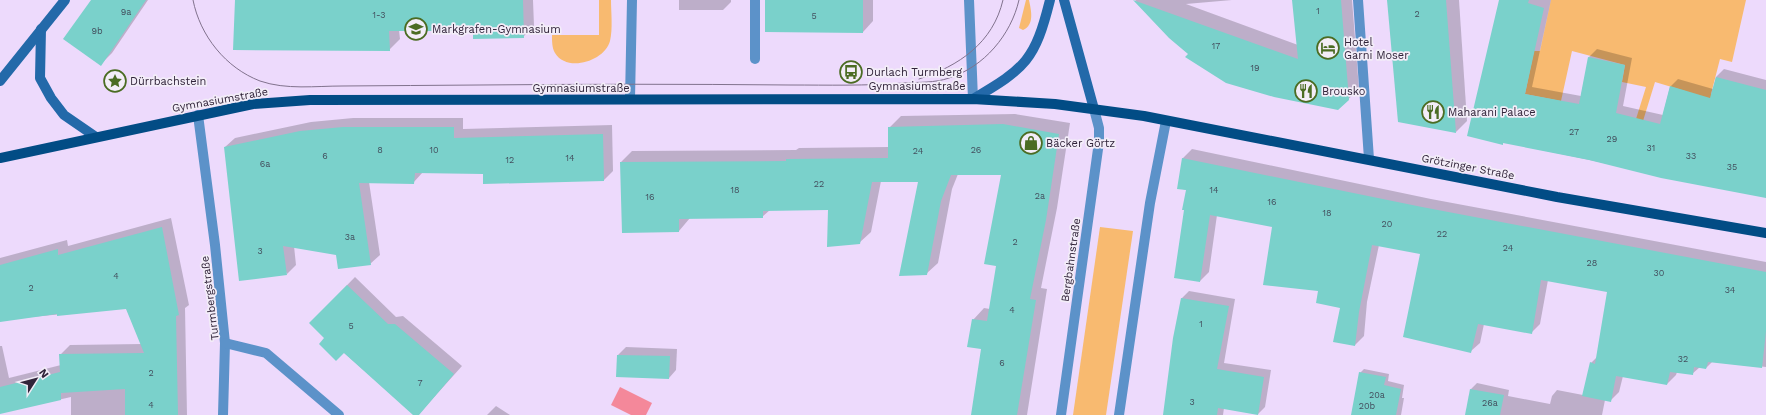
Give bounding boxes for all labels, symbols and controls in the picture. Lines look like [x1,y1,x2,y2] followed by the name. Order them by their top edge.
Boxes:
[1316,6,1320,16] house number: 1
[121,7,131,17] house number: 9a
[1414,9,1420,19] house number: 2
[372,10,386,20] house number: 1-3
[811,11,817,21] house number: 5
[403,16,429,42] school or university icon: Markgrafen-Gymnasium
[432,23,561,36] place label: Markgrafen-Gymnasium
[91,26,103,36] house number: 9b
[1315,35,1341,61] hotel icon: Hotel Garni Moser
[1344,36,1409,62] place label: Hotel Garni Moser
[1212,41,1220,51] house number: 17
[838,59,864,85] bus stop icon: Durlach Turmberg
[1250,63,1260,73] house number: 19
[866,66,962,79] place label: Durlach Turmberg
[102,68,128,94] place icon: Dürrbachstein
[130,75,206,88] place label: Dürrbachstein
[1293,78,1319,104] restaurant icon: Brousko
[868,80,966,93] street label: Gymnasiumstraße
[532,82,630,95] street label: Gymnasiumstraße
[171,85,269,115] street label: Gymnasiumstraße
[1322,85,1365,98] place label: Brousko
[1420,99,1446,125] restaurant icon: Maharani Palace
[1448,106,1536,119] place label: Maharani Palace
[1569,127,1579,137] house number: 27
[1018,130,1044,156] shop icon: Bäcker Görtz
[1607,134,1617,144] house number: 29
[1046,137,1115,150] place label: Bäcker Görtz
[1647,143,1655,153] house number: 31
[377,145,383,155] house number: 8
[429,145,439,155] house number: 10
[971,145,981,155] house number: 26
[913,146,924,156] house number: 24
[322,151,328,161] house number: 6
[1686,151,1696,161] house number: 33
[1420,152,1516,182] street label: Grötzinger Straße
[565,153,575,163] house number: 14
[506,155,514,165] house number: 12
[260,159,270,169] house number: 6a
[1727,162,1737,172] house number: 35
[814,179,824,189] house number: 22
[730,185,740,195] house number: 18
[1209,185,1219,195] house number: 14
[1035,191,1045,201] house number: 2a
[646,192,654,202] house number: 16
[1268,197,1276,207] house number: 16
[1322,208,1332,218] house number: 18
[1059,217,1083,303] street label: Bergbahnstraße
[1382,219,1393,229] house number: 20
[1437,229,1447,239] house number: 22
[345,232,355,242] house number: 3a
[1012,237,1018,247] house number: 2
[1503,243,1514,253] house number: 24
[257,246,263,256] house number: 3
[198,255,222,341] street label: Turmbergstraße
[1587,258,1597,268] house number: 28
[1654,268,1665,278] house number: 30
[113,271,119,281] house number: 4
[28,283,34,293] house number: 2
[1725,285,1736,295] house number: 34
[1009,305,1015,315] house number: 4
[1199,319,1203,329] house number: 1
[348,321,354,331] house number: 5
[1678,354,1688,364] house number: 32
[999,358,1005,368] house number: 6
[16,359,56,399] north arrow
[36,366,51,381] text: N
[148,368,154,378] house number: 2
[417,378,423,388] house number: 7
[1369,390,1385,400] house number: 20a
[1189,397,1195,407] house number: 3
[1482,398,1498,408] house number: 26a
[148,400,154,410] house number: 4
[1359,401,1376,411] house number: 20b

